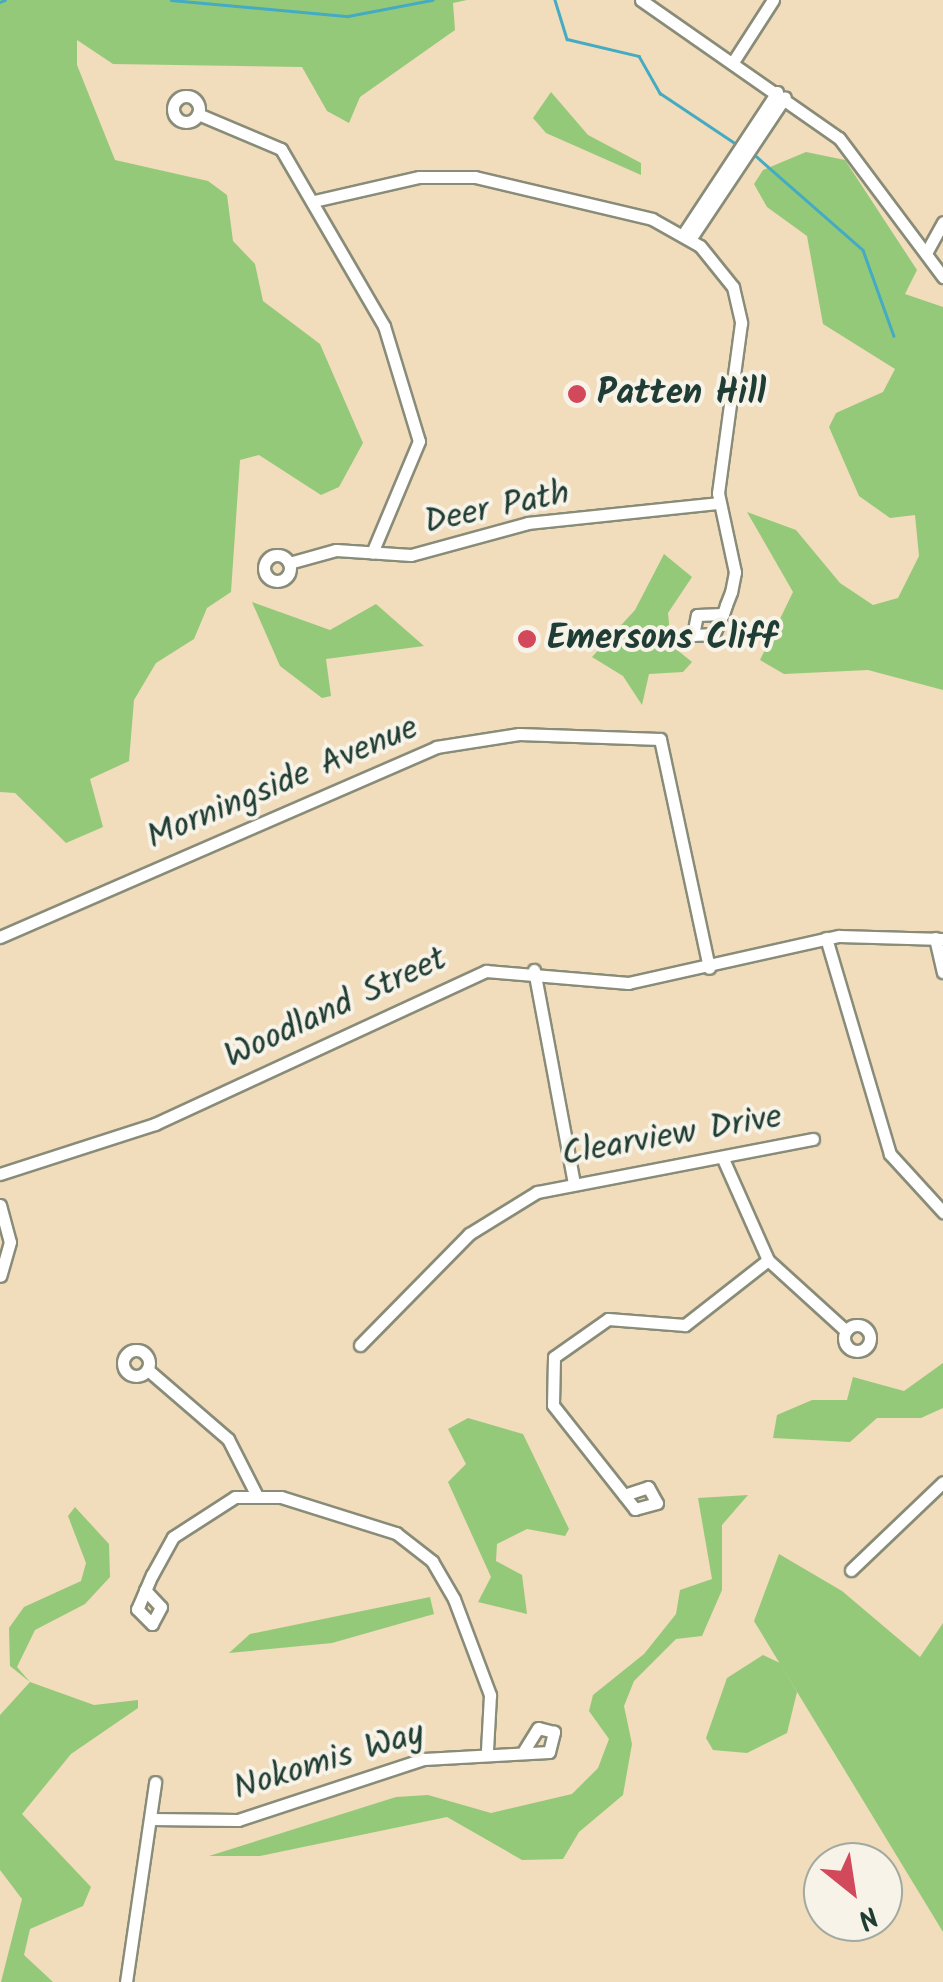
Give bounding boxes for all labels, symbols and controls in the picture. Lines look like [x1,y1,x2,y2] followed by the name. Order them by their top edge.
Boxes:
[597,373,766,415] place label: Patten Hill
[566,383,588,405] marker: Patten Hill
[421,473,573,545] street label: Deer Path
[547,618,777,660] place label: Emersons Cliff
[516,628,538,650] marker: Emersons Cliff
[141,708,425,860] street label: Morningside Avenue
[218,939,454,1079] street label: Woodland Street
[559,1097,785,1177] street label: Clearview Drive
[229,1713,429,1811] street label: Nokomis Way
[803,1842,903,1942] north arrow
[848,1893,886,1941] text: N

